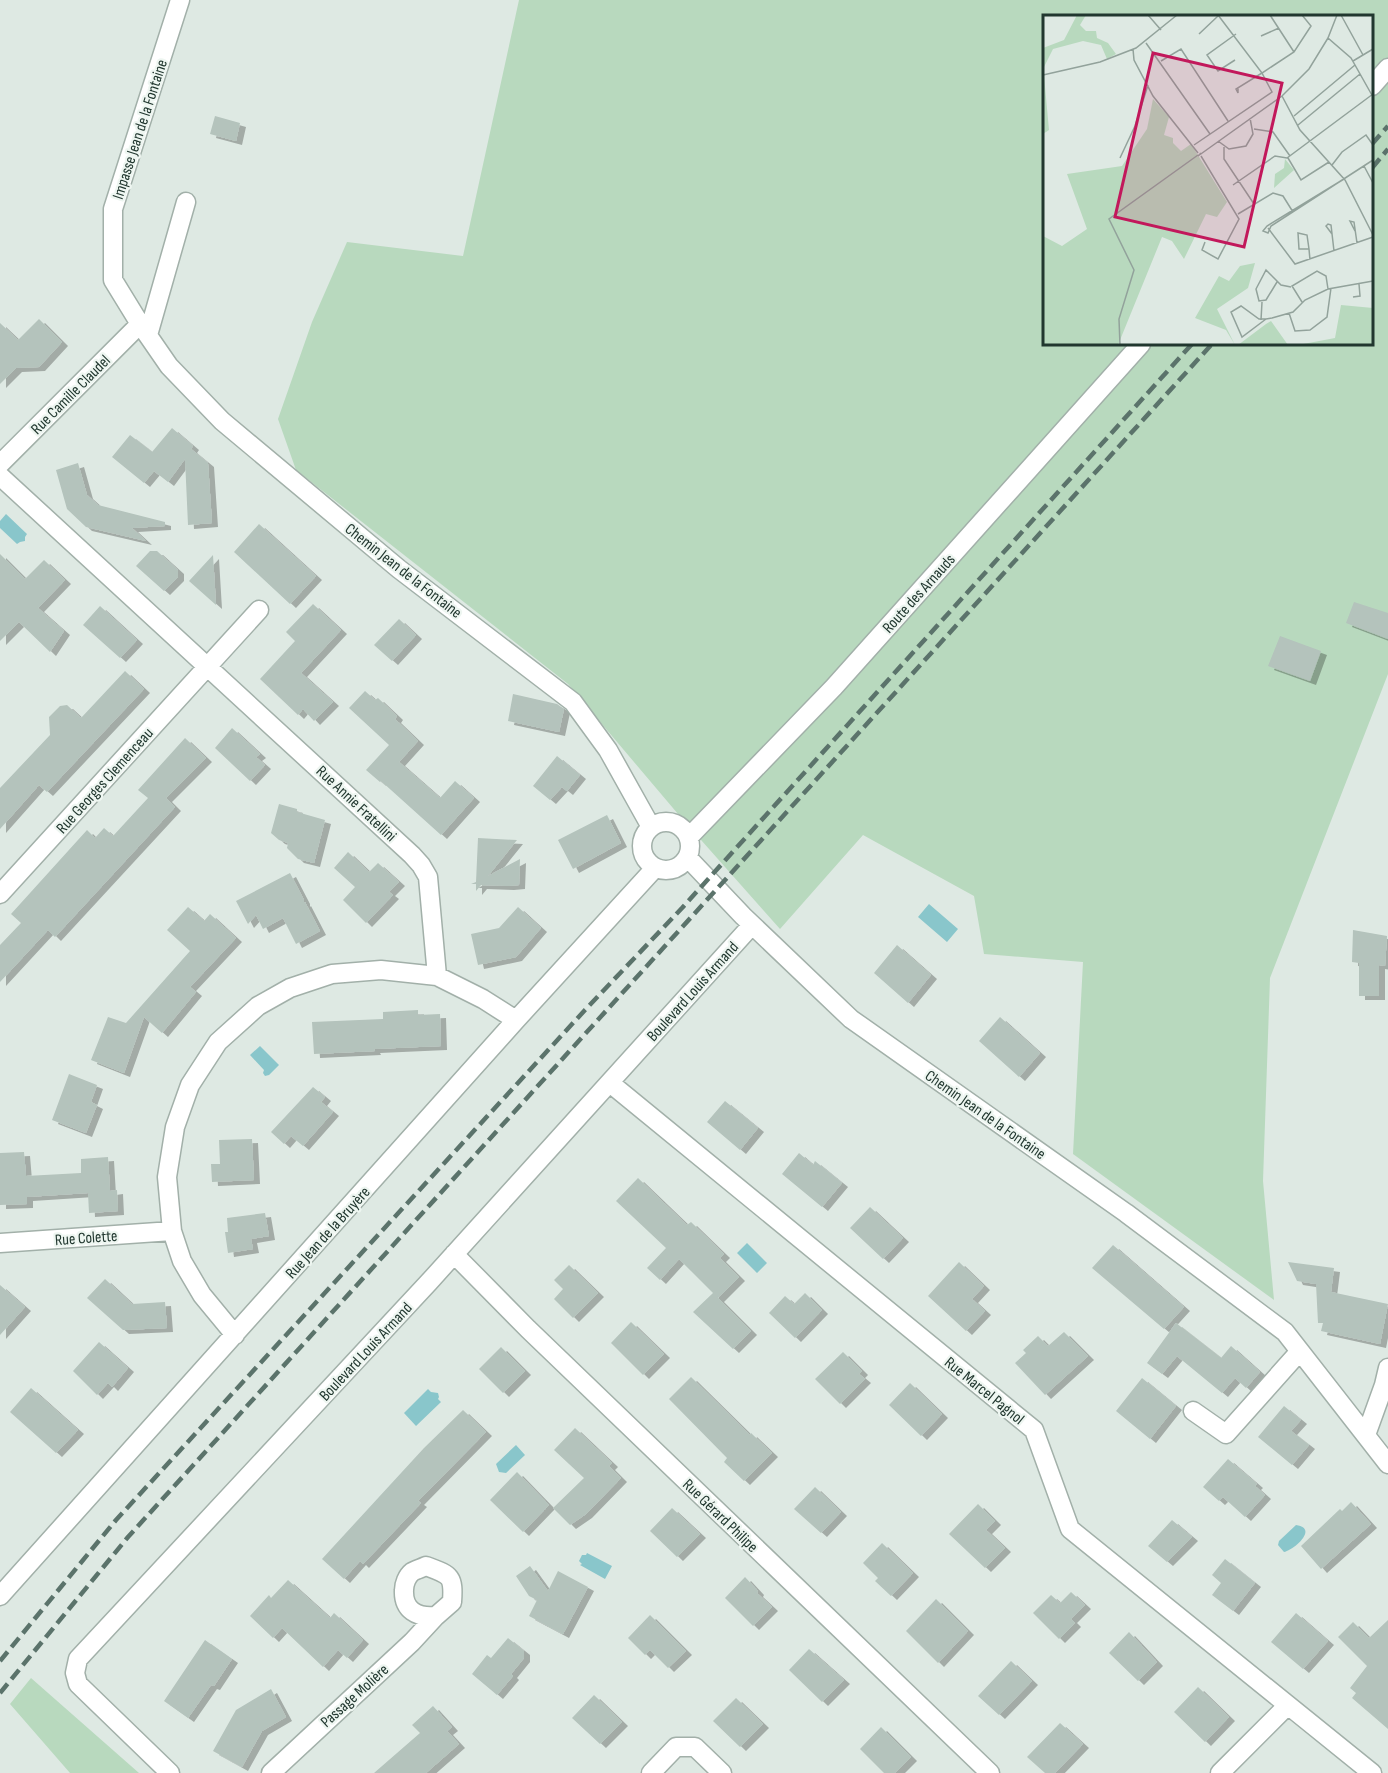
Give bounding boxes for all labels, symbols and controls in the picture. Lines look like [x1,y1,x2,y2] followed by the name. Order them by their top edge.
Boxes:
[1043,15,1373,345] inset map
[109,57,172,202] street label: Impasse Jean de la Fontaine
[27,351,115,439] street label: Rue Camille Claudel
[341,520,465,623] street label: Chemin Jean de la Fontaine
[879,550,960,637] street label: Route des Arnauds
[53,724,158,838] street label: Rue Georges Clemenceau
[312,762,400,846] street label: Rue Annie Fratellini
[643,938,743,1046] street label: Boulevard Louis Armand
[921,1066,1049,1164] street label: Chemin Jean de la Fontaine
[282,1183,374,1283] street label: Rue Jean de la Bruyère
[54,1227,118,1250] street label: Rue Colette
[316,1299,417,1405] street label: Boulevard Louis Armand
[940,1353,1028,1429] street label: Rue Marcel Pagnol
[678,1475,762,1557] street label: Rue Gérard Philipe
[317,1661,393,1732] street label: Passage Molière

